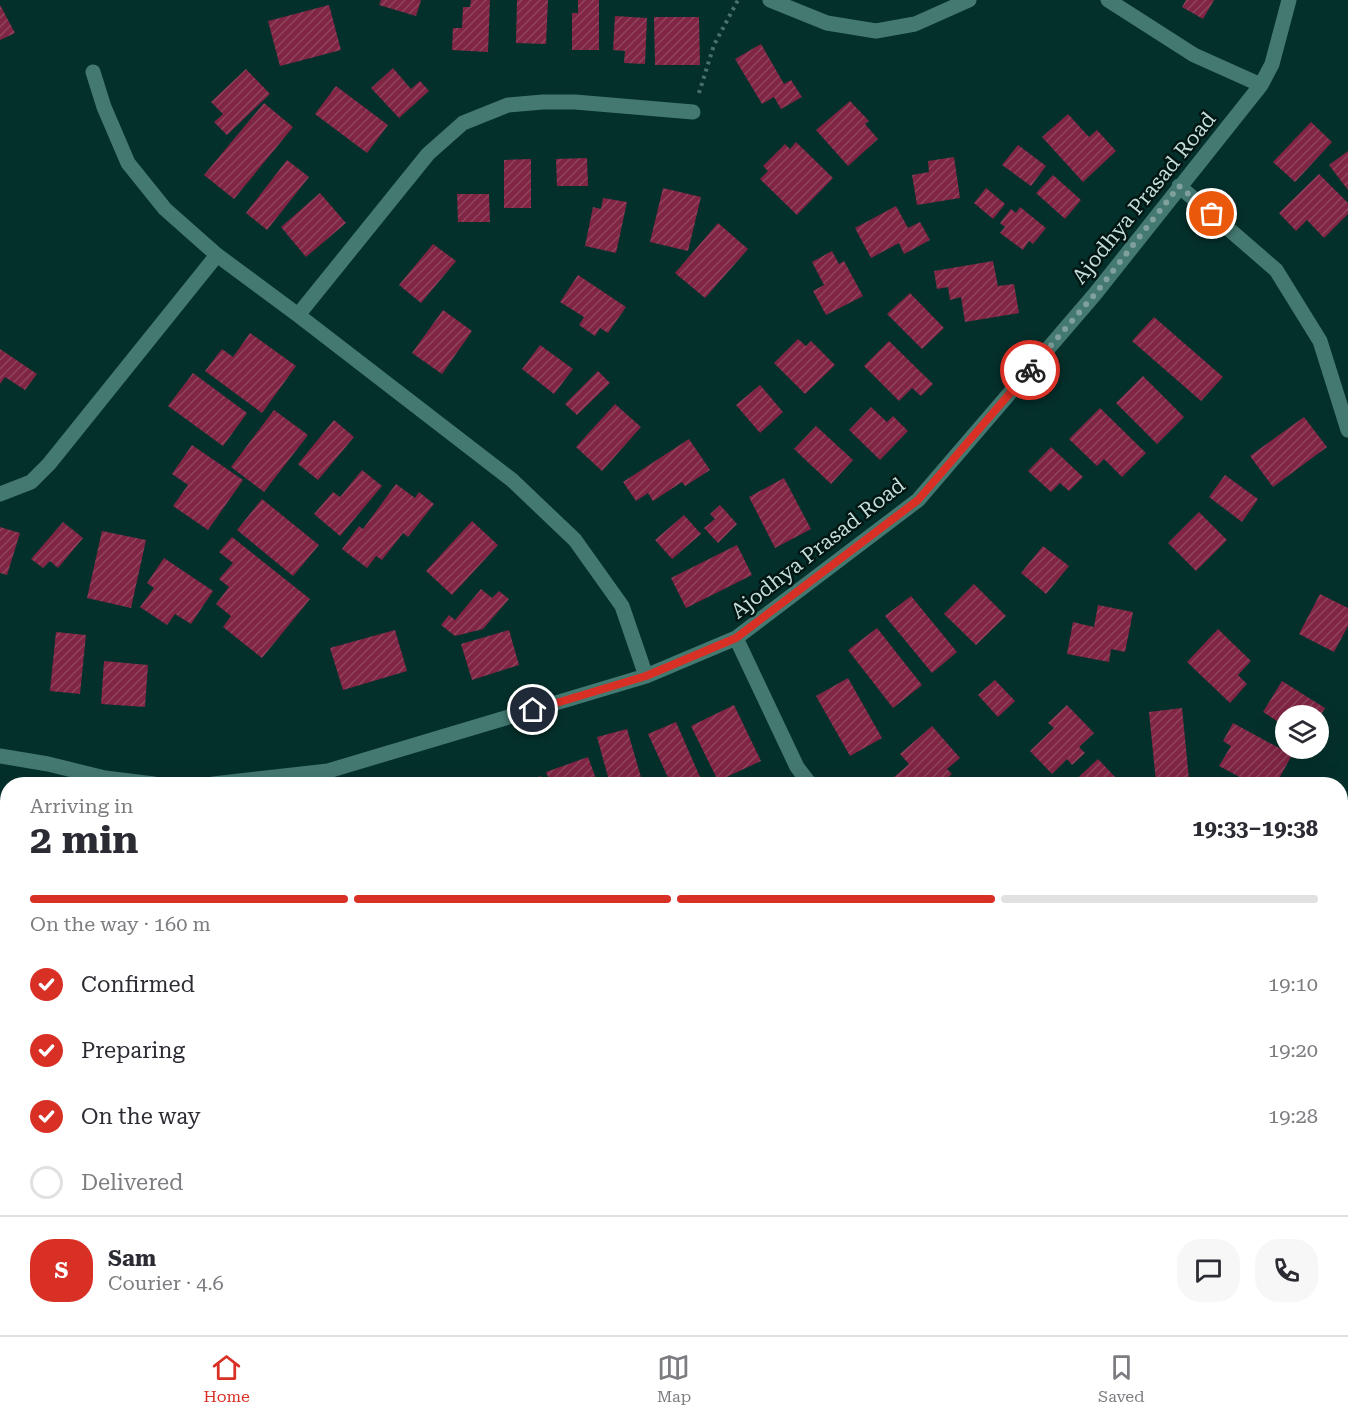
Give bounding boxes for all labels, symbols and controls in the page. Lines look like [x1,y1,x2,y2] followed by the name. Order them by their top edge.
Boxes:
[1067,107,1221,289] street label: Ajodhya Prasad Road
[1186,188,1237,239] pin
[1195,197,1228,230] icon: bag
[1000,340,1060,400] courier
[1014,354,1047,387] icon: bike
[726,472,910,623] street label: Ajodhya Prasad Road
[507,684,558,735] pin
[516,693,549,726] icon: home
[1275,705,1329,759] map controls
[1275,705,1329,759] button: layers
[30,794,133,818] text: Arriving in
[1192,816,1318,841] text: 19:33–19:38
[30,817,138,863] text: 2 min
[30,912,211,936] text: On the way · 160 m
[30,968,63,1001] icon: check
[81,972,195,997] text: Confirmed
[1268,972,1318,996] text: 19:10
[30,1034,63,1067] icon: check
[81,1038,185,1063] text: Preparing
[1268,1038,1318,1062] text: 19:20
[30,1100,63,1133] icon: check
[81,1104,201,1129] text: On the way
[1268,1104,1318,1128] text: 19:28
[81,1170,183,1195] text: Delivered
[1177,1239,1240,1302] button: chat
[1255,1239,1318,1302] button: phone
[108,1246,156,1271] text: Sam
[55,1258,68,1283] text: S
[108,1271,224,1295] text: Courier · 4.6
[204,1351,250,1406] tab: Home
[657,1351,691,1406] tab: Map
[1098,1351,1145,1406] tab: Saved

